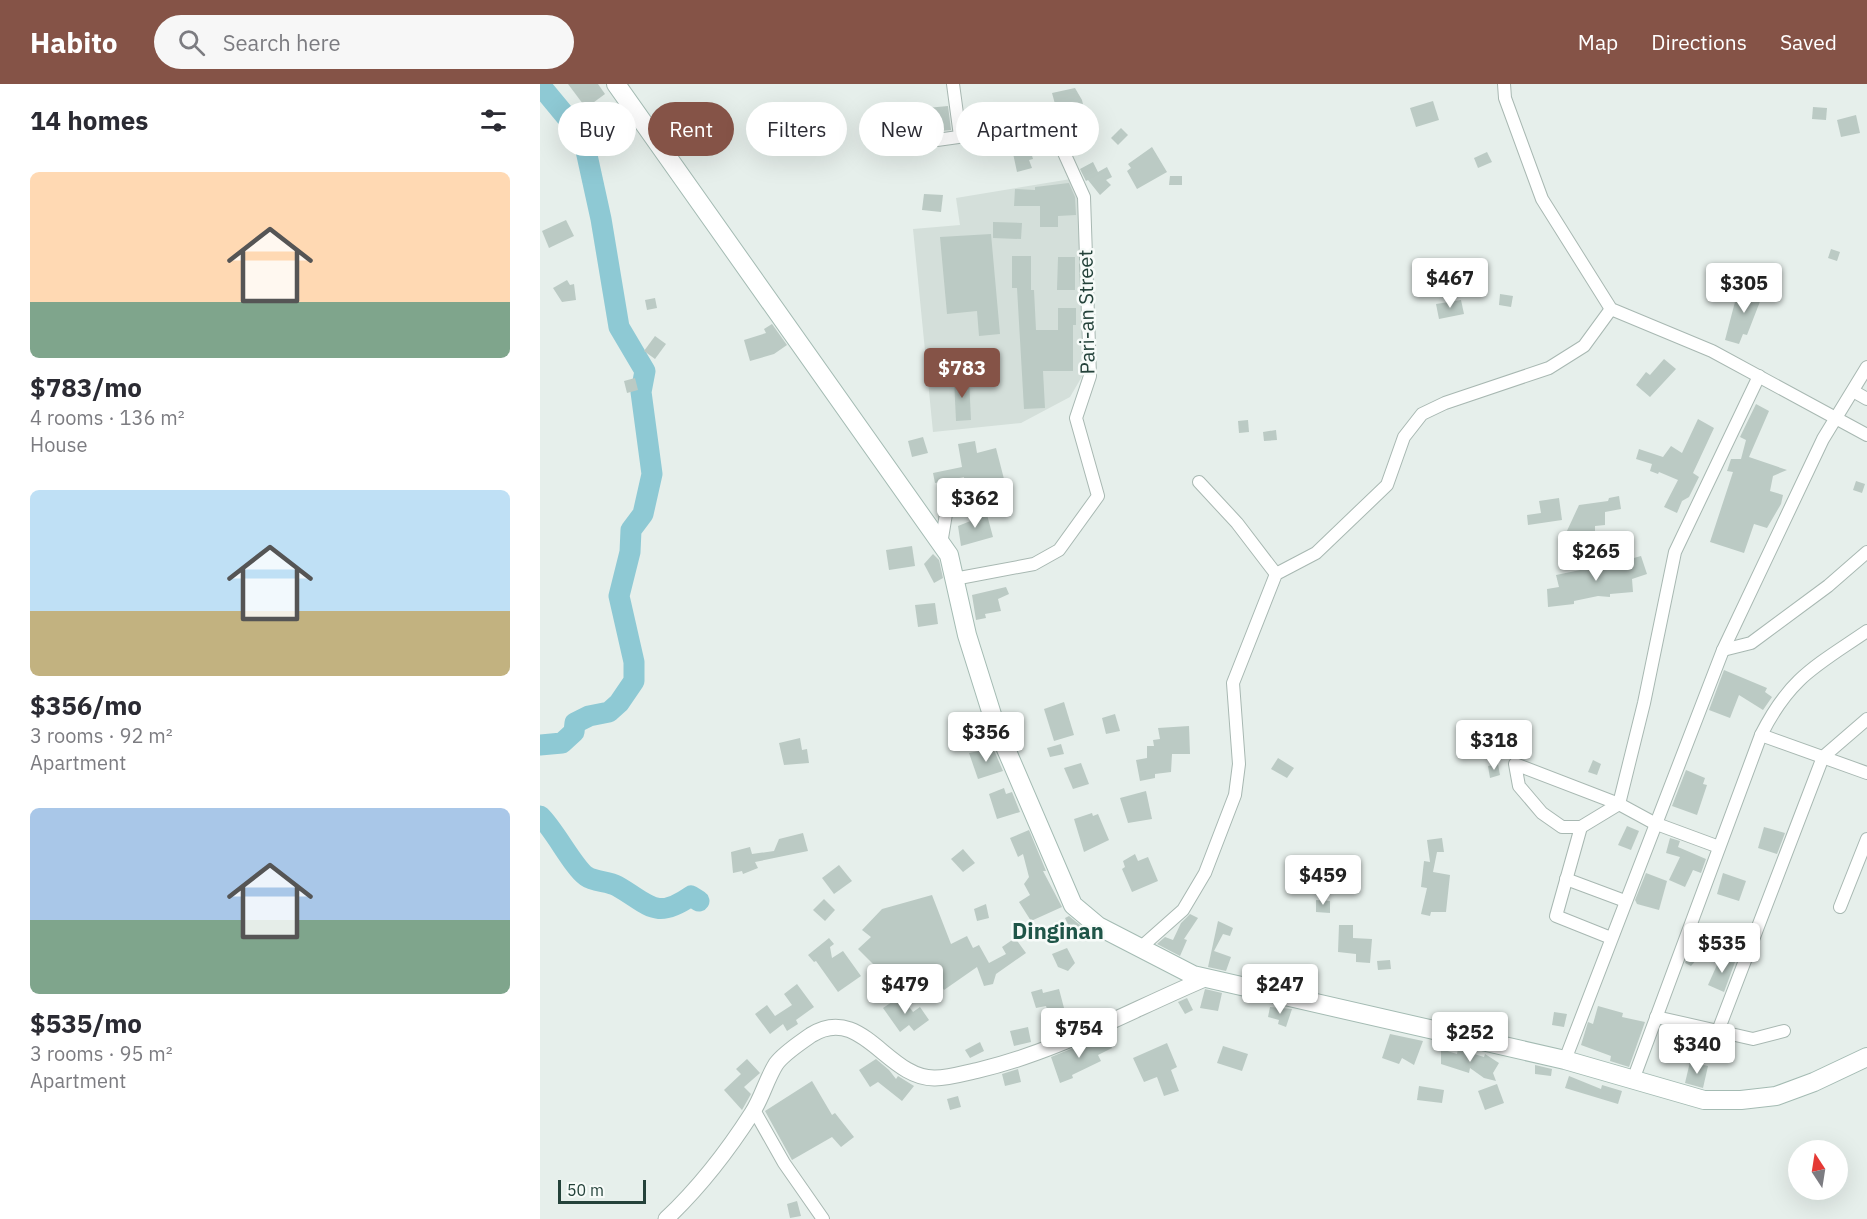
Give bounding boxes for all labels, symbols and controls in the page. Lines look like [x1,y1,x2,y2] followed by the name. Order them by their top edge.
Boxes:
[154,15,574,69] search box
[30,24,118,61] text: Habito
[175,26,208,59] icon: search
[223,28,341,57] text: Search here
[1578,28,1618,56] text: Map
[1651,28,1747,56] text: Directions
[1780,28,1837,56] text: Saved
[558,102,636,156] chip: Buy
[648,102,734,156] chip: Rent
[746,102,847,156] chip: Filters
[859,102,944,156] chip: New
[956,102,1099,156] chip: Apartment
[30,103,148,137] text: 14 homes
[477,104,510,137] icon: filters
[216,211,324,319] icon: home
[1071,250,1101,374] street label: Pari-an Street
[1414,258,1486,309] pin: $467
[1708,263,1780,314] pin: $305
[1426,264,1474,291] text: $467
[1720,269,1768,296] text: $305
[926,348,998,399] pin: $783
[938,354,986,381] text: $783
[30,370,142,404] text: $783/mo
[30,404,185,431] text: 4 rooms · 136 m²
[30,431,87,458] text: House
[939,478,1011,529] pin: $362
[951,484,999,511] text: $362
[216,529,324,637] icon: home
[1560,531,1632,582] pin: $265
[1572,537,1620,564] text: $265
[30,688,142,722] text: $356/mo
[950,712,1022,763] pin: $356
[962,718,1010,745] text: $356
[1458,720,1530,771] pin: $318
[30,722,173,749] text: 3 rooms · 92 m²
[1470,726,1518,753] text: $318
[30,749,126,776] text: Apartment
[216,847,324,955] icon: home
[1287,855,1359,906] pin: $459
[1299,861,1347,888] text: $459
[1012,916,1104,945] district label: Dinginan
[1686,923,1758,974] pin: $535
[1698,929,1746,956] text: $535
[869,964,941,1015] pin: $479
[1244,964,1316,1015] pin: $247
[881,970,929,997] text: $479
[1256,970,1304,997] text: $247
[30,1006,142,1040] text: $535/mo
[1043,1008,1115,1059] pin: $754
[1434,1012,1506,1063] pin: $252
[1055,1014,1103,1041] text: $754
[1446,1018,1494,1045] text: $252
[1661,1024,1733,1075] pin: $340
[1673,1030,1721,1057] text: $340
[30,1040,173,1067] text: 3 rooms · 95 m²
[30,1067,126,1094] text: Apartment
[1788,1140,1848,1200] north arrow
[1788,1140,1848,1200] map controls
[558,1177,646,1204] scale bar
[567,1180,604,1200] text: 50 m

